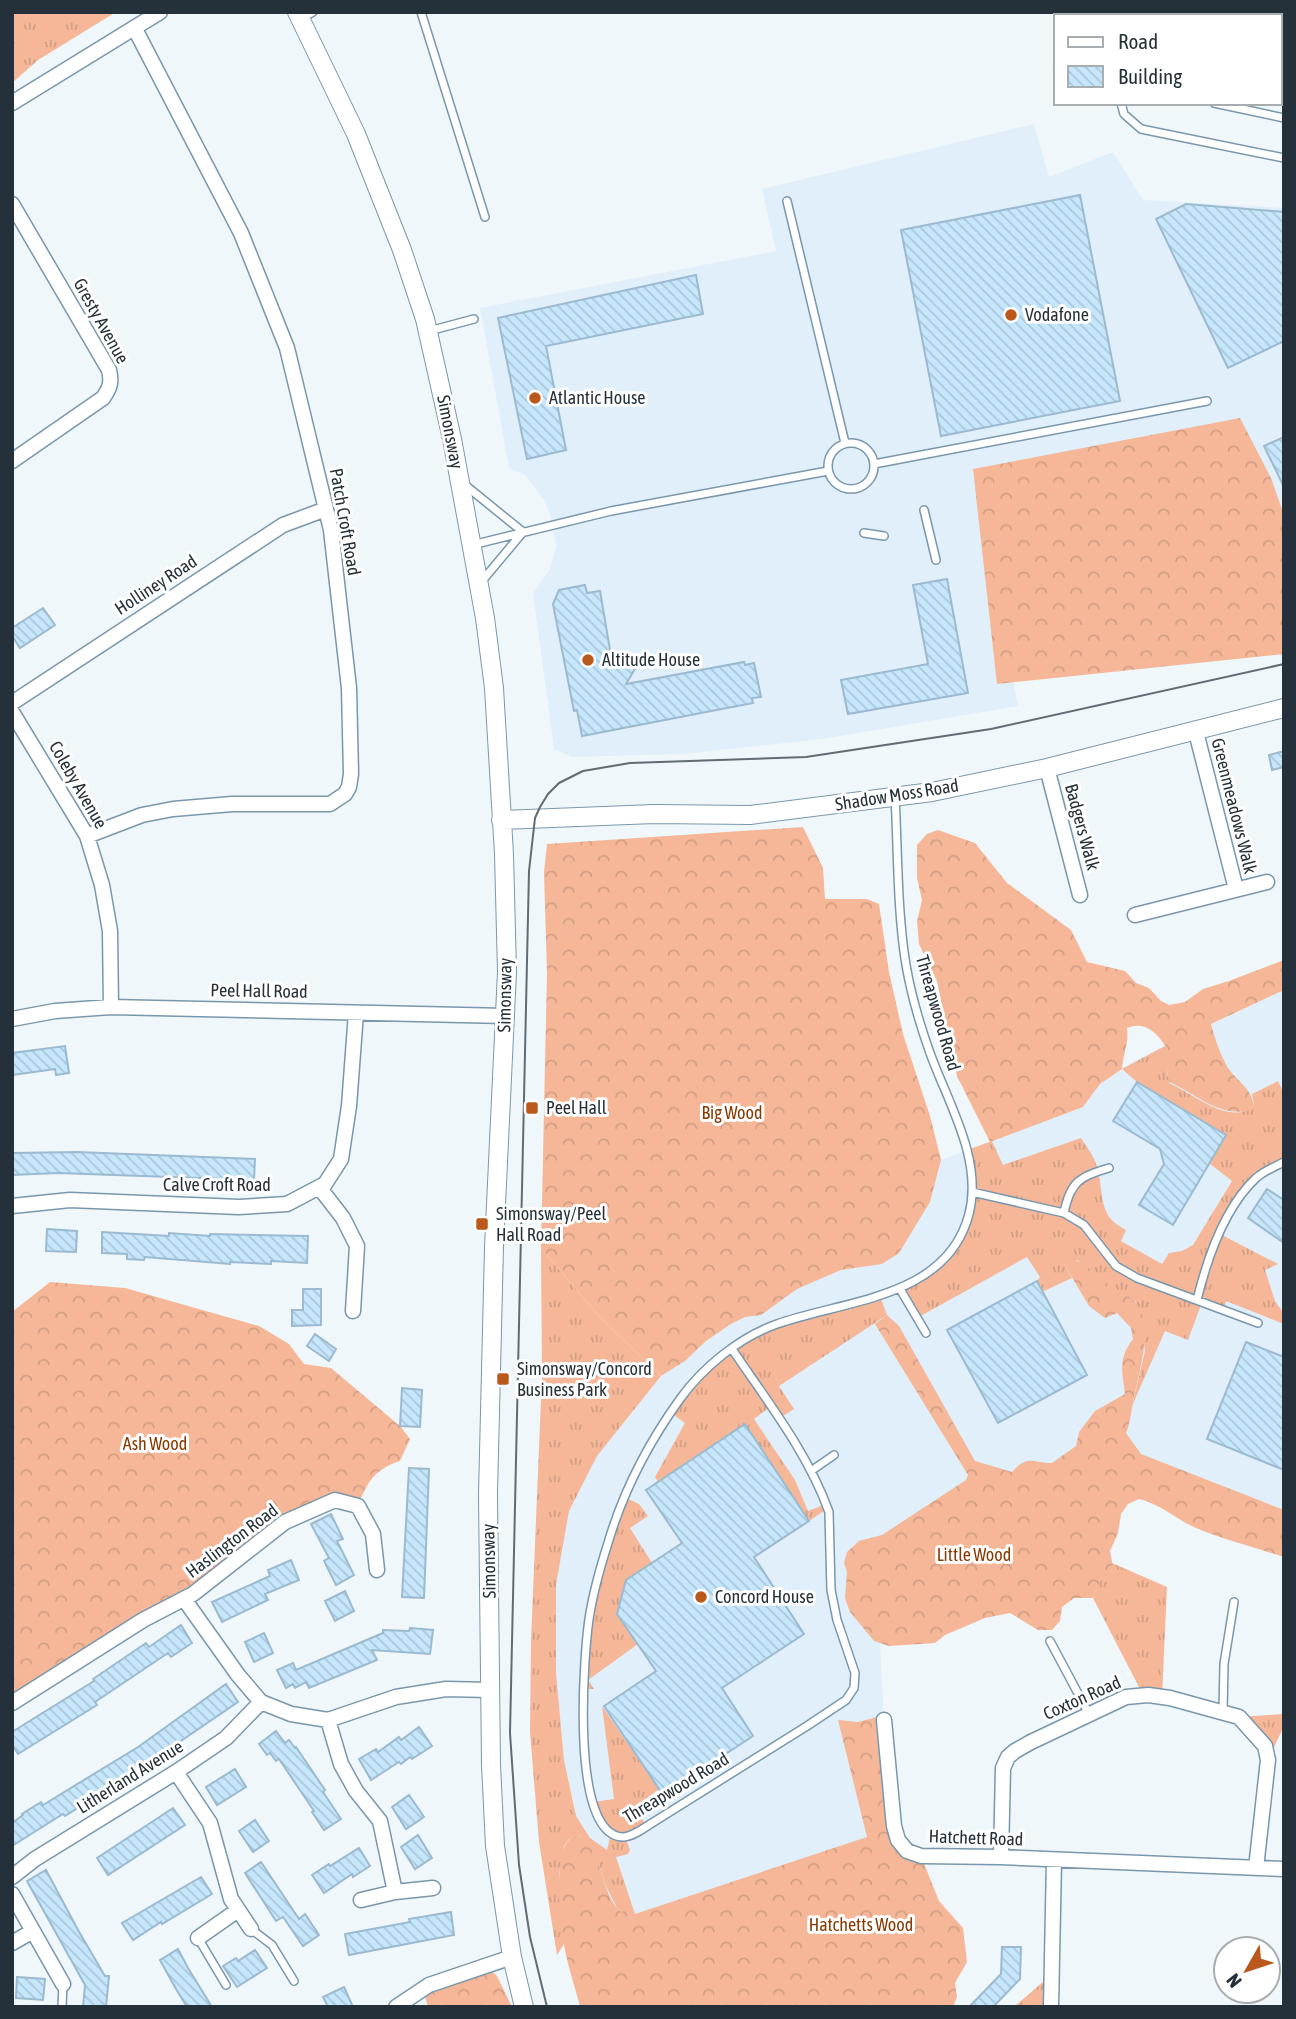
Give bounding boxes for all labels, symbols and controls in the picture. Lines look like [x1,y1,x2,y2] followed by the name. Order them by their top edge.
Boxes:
[1054,14,1282,105] legend
[1118,29,1158,53] text: Road
[1118,64,1182,88] text: Building
[69,274,133,367] street label: Gresty Avenue
[1025,304,1089,325] place label: Vodafone
[1003,307,1019,323] marker: Vodafone
[549,387,645,408] place label: Atlantic House
[527,390,543,406] marker: Atlantic House
[433,393,468,471] street label: Simonsway
[326,467,365,577] street label: Patch Croft Road
[111,550,201,619] street label: Holliney Road
[602,649,700,670] place label: Altitude House
[580,652,596,668] marker: Altitude House
[1207,736,1262,876] street label: Greenmeadows Walk
[45,737,112,832] street label: Coleby Avenue
[834,774,960,815] street label: Shadow Moss Road
[1061,781,1104,872] street label: Badgers Walk
[912,953,965,1073] street label: Threapwood Road
[493,958,516,1032] street label: Simonsway
[210,979,308,1002] street label: Peel Hall Road
[546,1097,607,1118] place label: Peel Hall
[524,1100,540,1116] marker: Peel Hall
[702,1102,762,1123] park label: Big Wood
[163,1174,271,1195] street label: Calve Croft Road
[496,1203,607,1245] place label: Simonsway/Peel Hall Road
[474,1216,490,1232] marker: Simonsway/Peel Hall Road
[517,1358,652,1400] place label: Simonsway/Concord Business Park
[495,1371,511,1387] marker: Simonsway/Concord Business Park
[123,1433,187,1454] park label: Ash Wood
[182,1499,282,1582] street label: Haslington Road
[477,1524,500,1598] street label: Simonsway
[937,1544,1011,1565] park label: Little Wood
[715,1586,814,1607] place label: Concord House
[693,1589,709,1605] marker: Concord House
[1040,1671,1124,1724] street label: Coxton Road
[73,1736,187,1818] street label: Litherland Avenue
[619,1748,732,1827] street label: Threapwood Road
[928,1825,1024,1850] street label: Hatchett Road
[809,1914,913,1935] park label: Hatchetts Wood
[1212,1935,1282,2005] north arrow
[1222,1969,1246,1992] text: N

